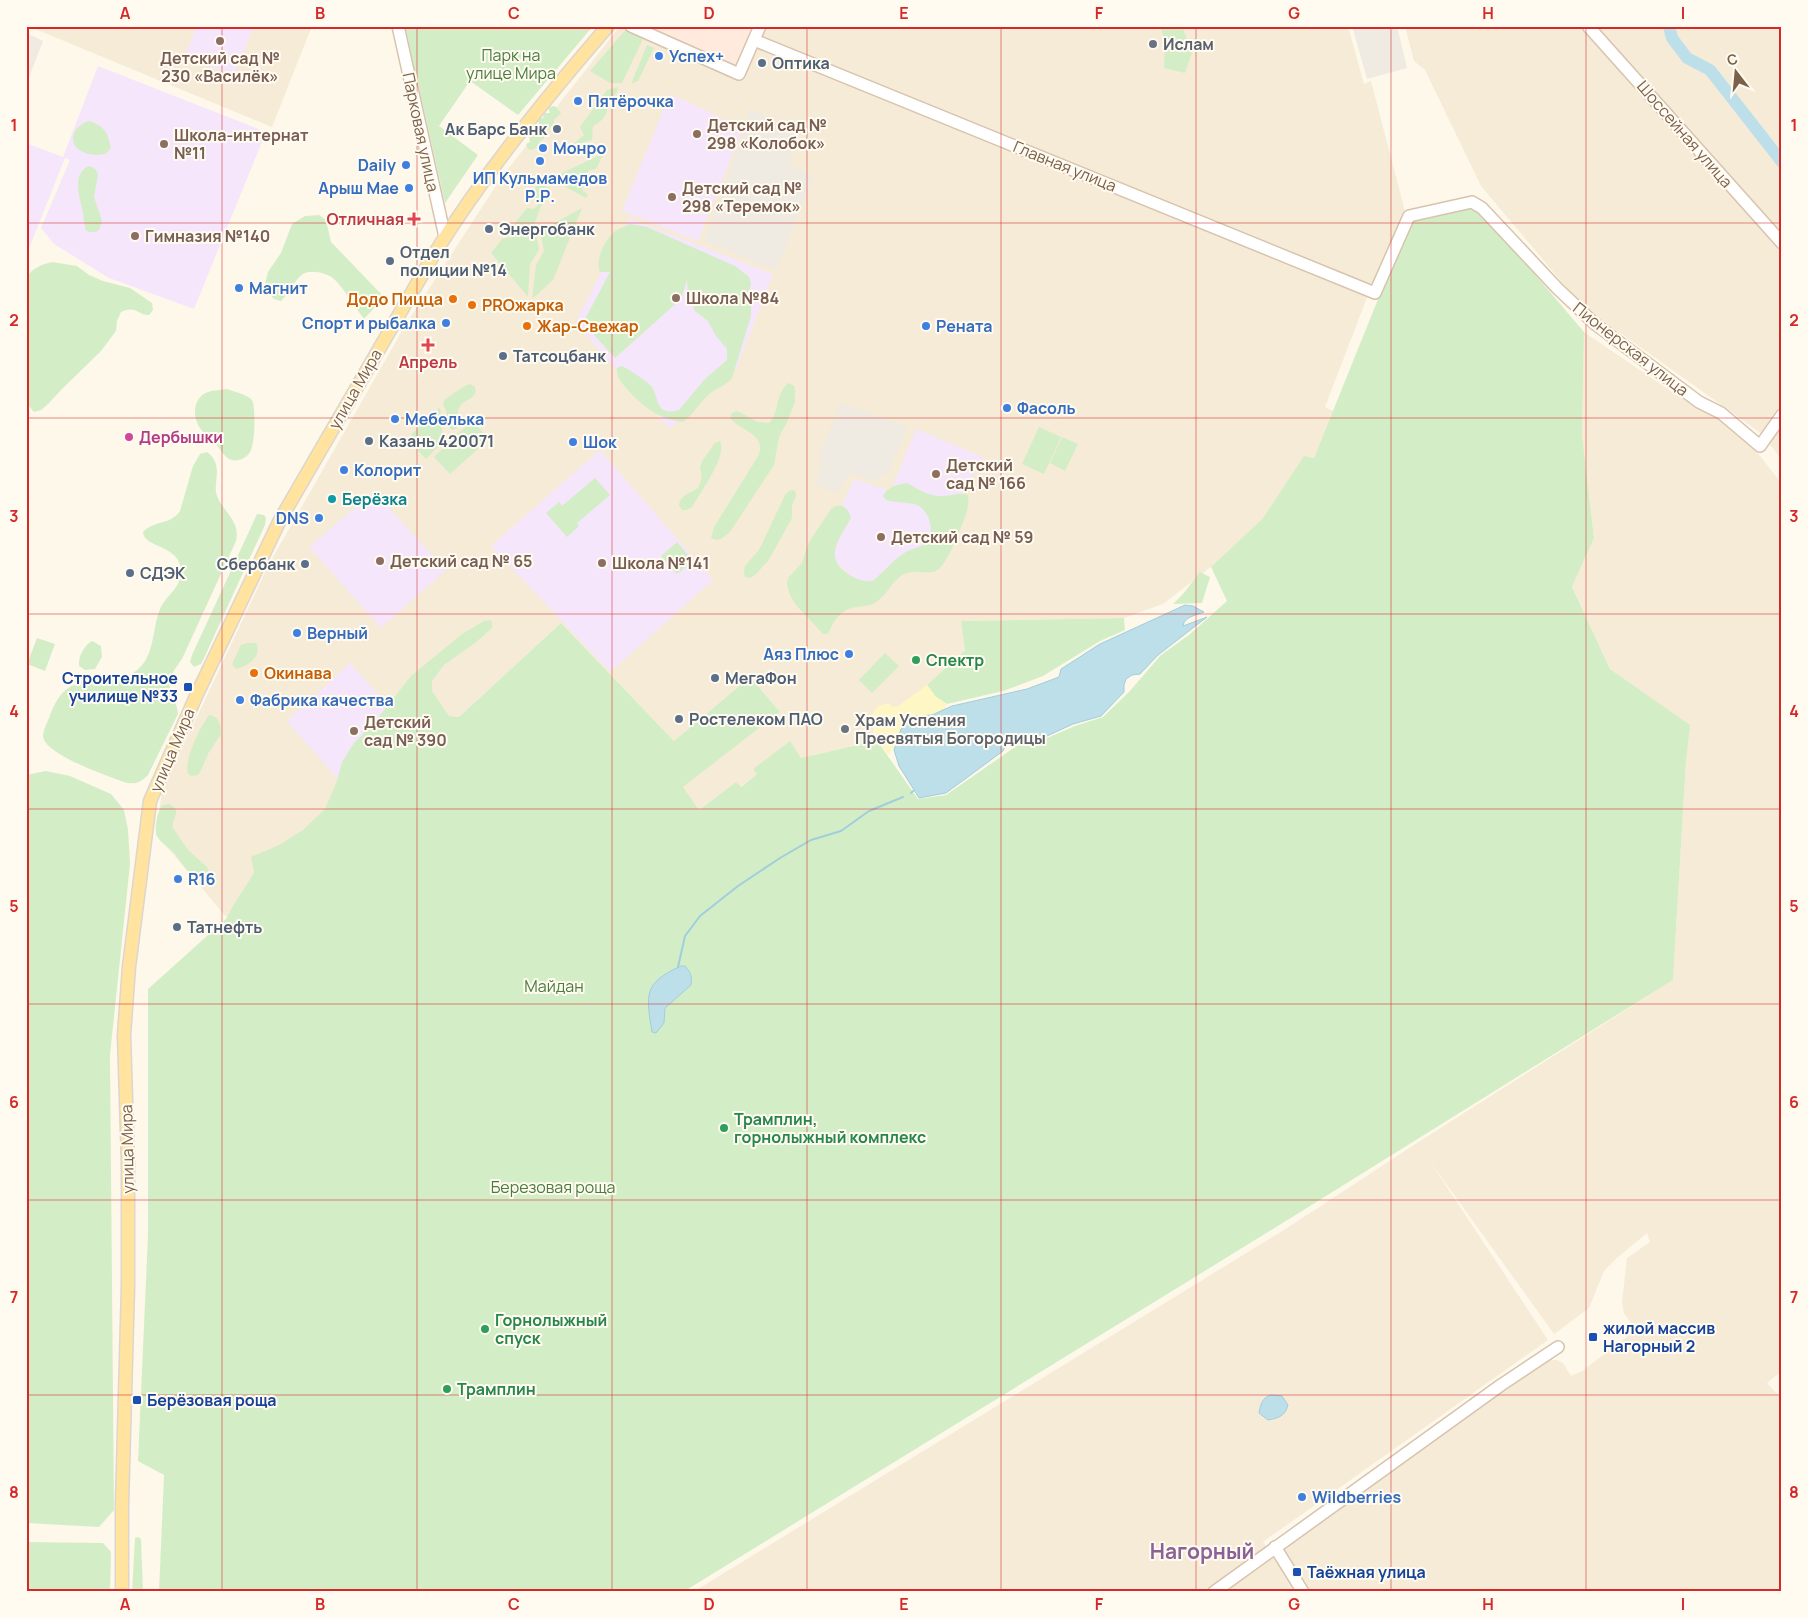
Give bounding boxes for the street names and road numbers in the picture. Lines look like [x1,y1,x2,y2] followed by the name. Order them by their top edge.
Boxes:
[398,70,444,194] street label: Парковая улица
[1632,76,1738,192] street label: Шоссейная улица
[1010,135,1120,197] street label: Главная улица
[1569,297,1693,401] street label: Пионерская улица
[323,345,387,433] street label: улица Мира
[144,705,200,795] street label: улица Мира
[115,1104,139,1194] street label: улица Мира

